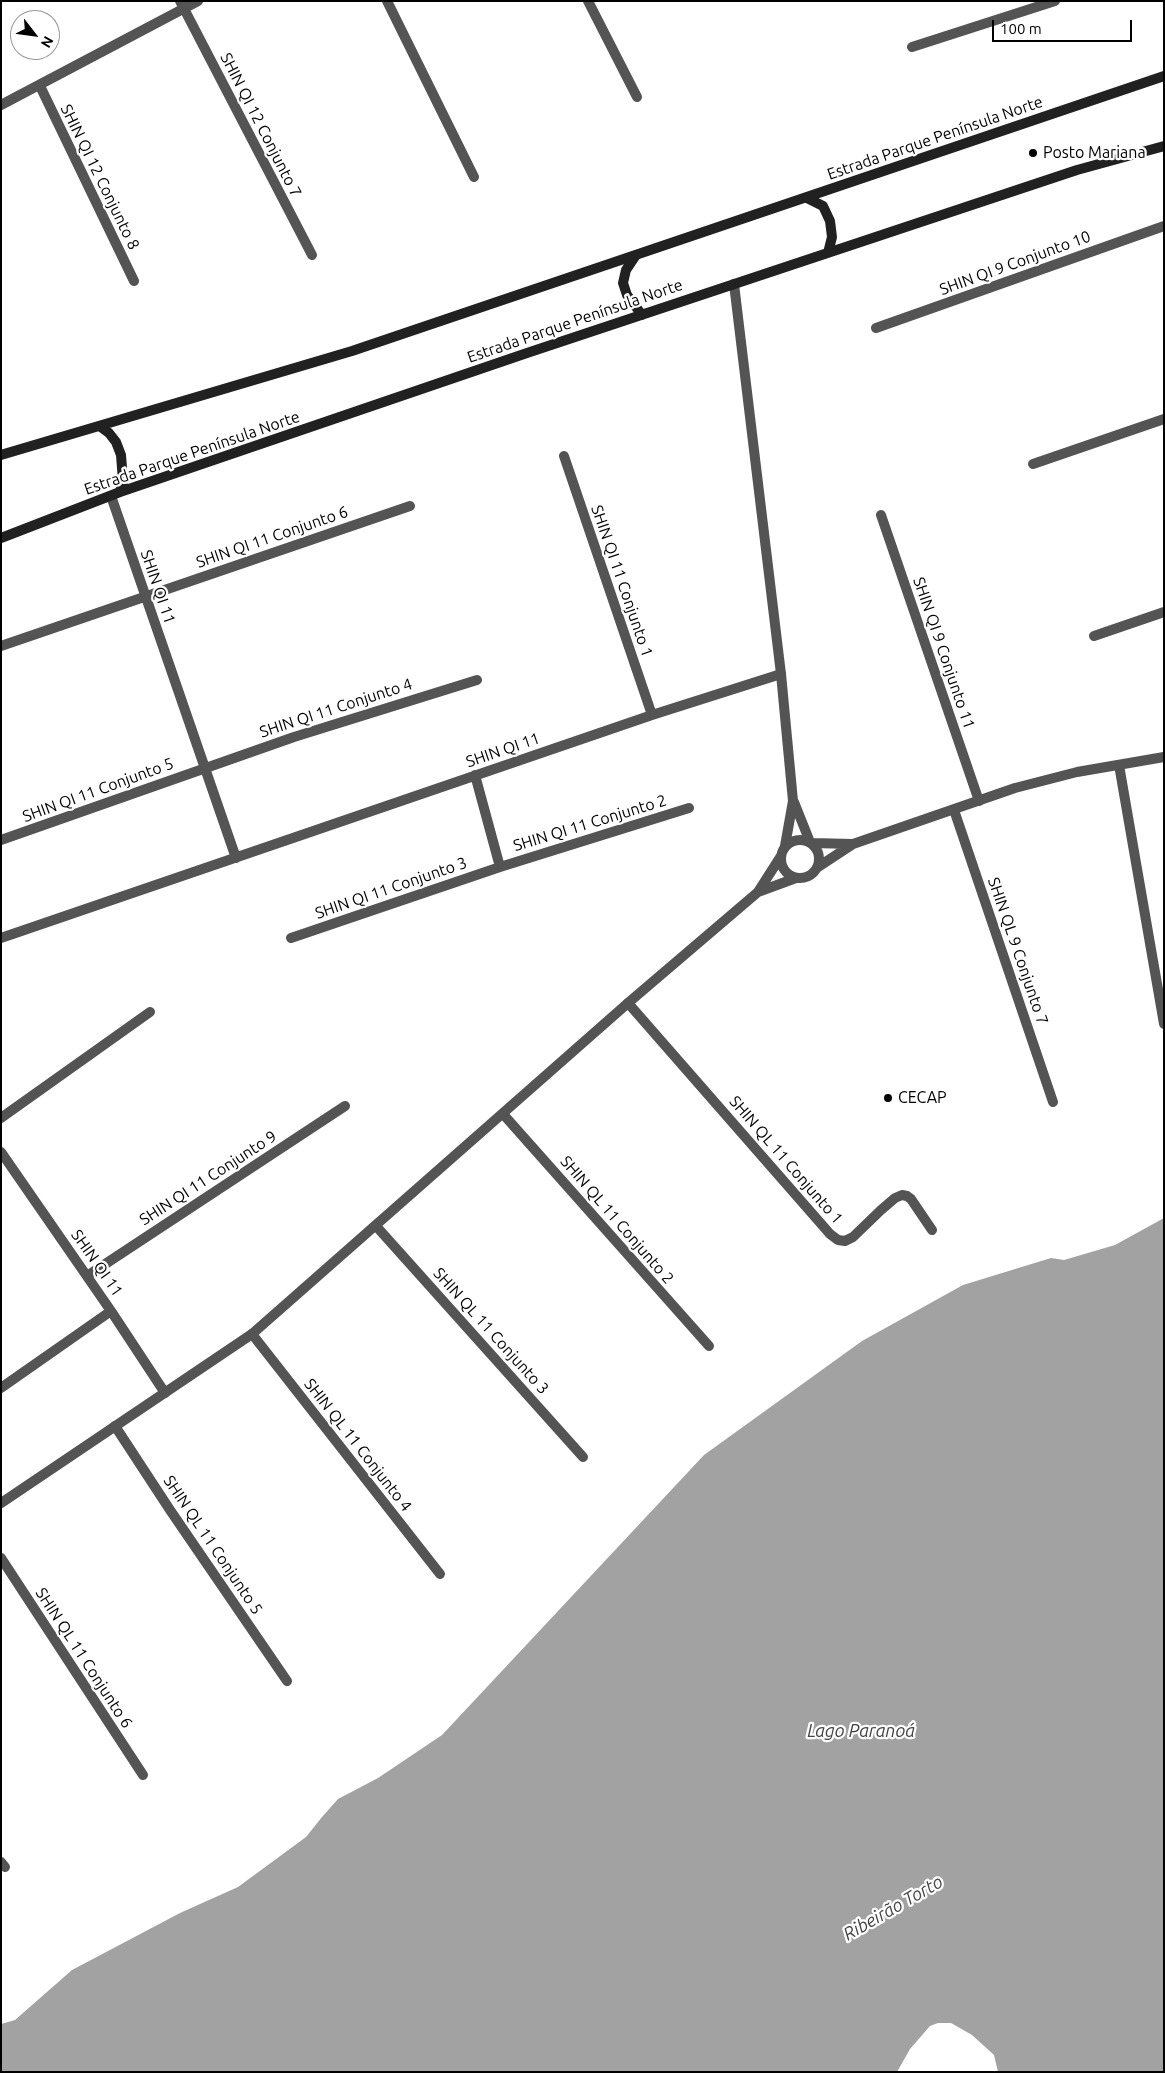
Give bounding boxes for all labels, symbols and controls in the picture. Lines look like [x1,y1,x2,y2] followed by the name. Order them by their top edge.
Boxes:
[10,10,60,60] north arrow
[995,10,1135,42] scale bar
[1000,20,1042,37] text: 100 m
[38,33,57,51] text: N
[216,50,306,200] street label: SHIN QI 12 Conjunto 7
[825,92,1045,184] street label: Estrada Parque Península Norte
[56,101,144,253] street label: SHIN QI 12 Conjunto 8
[1043,143,1146,163] place label: Posto Mariana
[1027,147,1039,159] marker: Posto Mariana
[937,227,1093,299] street label: SHIN QI 9 Conjunto 10
[465,275,685,367] street label: Estrada Parque Península Norte
[82,407,302,499] street label: Estrada Parque Península Norte
[194,502,350,572] street label: SHIN QI 11 Conjunto 6
[587,503,657,659] street label: SHIN QI 11 Conjunto 1
[136,547,180,627] street label: SHIN QI 11
[909,575,979,731] street label: SHIN QI 9 Conjunto 11
[257,674,415,742] street label: SHIN QI 11 Conjunto 4
[463,728,543,772] street label: SHIN QI 11
[20,754,176,826] street label: SHIN QI 11 Conjunto 5
[511,791,669,855] street label: SHIN QI 11 Conjunto 2
[313,853,469,923] street label: SHIN QI 11 Conjunto 3
[984,875,1052,1027] street label: SHIN QL 9 Conjunto 7
[898,1088,947,1108] place label: CECAP
[725,1092,847,1228] street label: SHIN QL 11 Conjunto 1
[882,1092,894,1104] marker: CECAP
[136,1127,280,1229] street label: SHIN QI 11 Conjunto 9
[556,1152,678,1288] street label: SHIN QL 11 Conjunto 2
[67,1226,127,1300] street label: SHIN QI 11
[429,1264,553,1398] street label: SHIN QL 11 Conjunto 3
[300,1375,416,1515] street label: SHIN QL 11 Conjunto 4
[159,1472,267,1618] street label: SHIN QL 11 Conjunto 5
[31,1584,137,1732] street label: SHIN QL 11 Conjunto 6
[807,1720,915,1742] water label: Lago Paranoá
[839,1871,947,1945] water label: Ribeirão Torto

